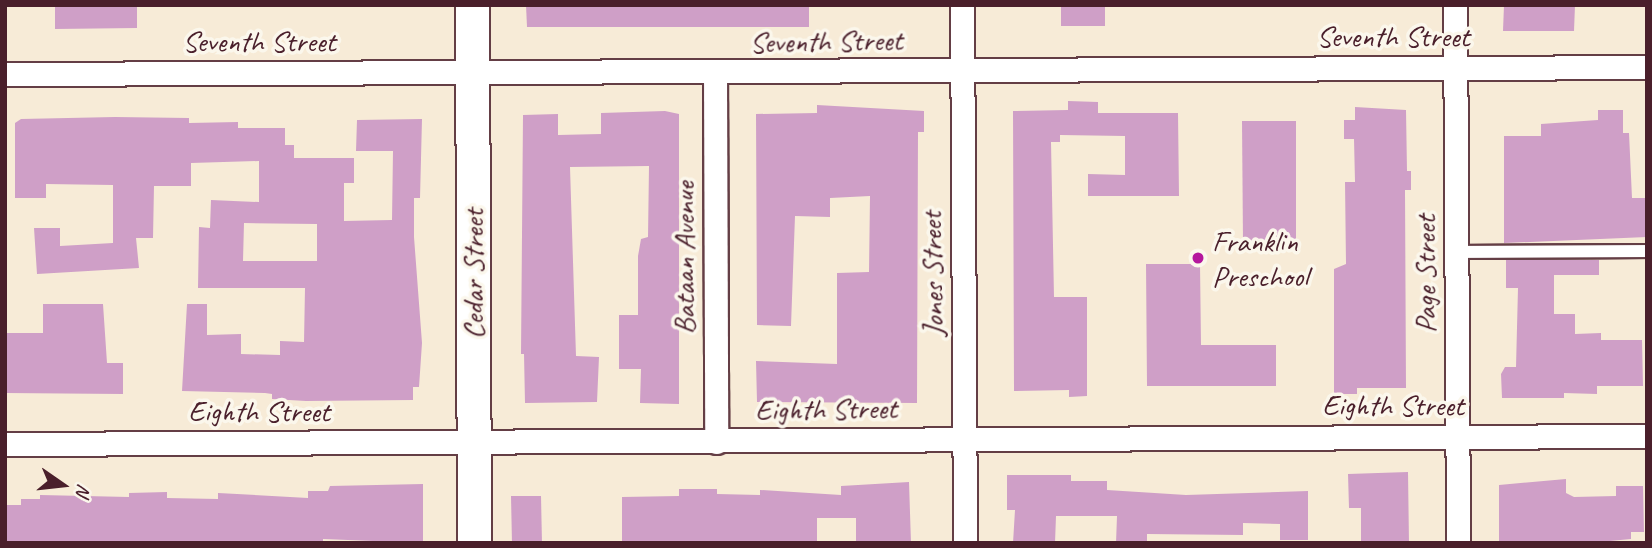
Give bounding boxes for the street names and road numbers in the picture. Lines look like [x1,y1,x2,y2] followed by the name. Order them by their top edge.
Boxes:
[1316,18,1470,54] street label: Seventh Street
[749,22,903,60] street label: Seventh Street
[182,23,336,59] street label: Seventh Street
[666,182,702,334] street label: Bataan Avenue
[455,208,491,340] street label: Cedar Street
[913,211,951,337] street label: Jones Street
[1407,215,1443,333] street label: Page Street
[1322,387,1464,423] street label: Eighth Street
[755,390,897,428] street label: Eighth Street
[188,393,330,429] street label: Eighth Street

